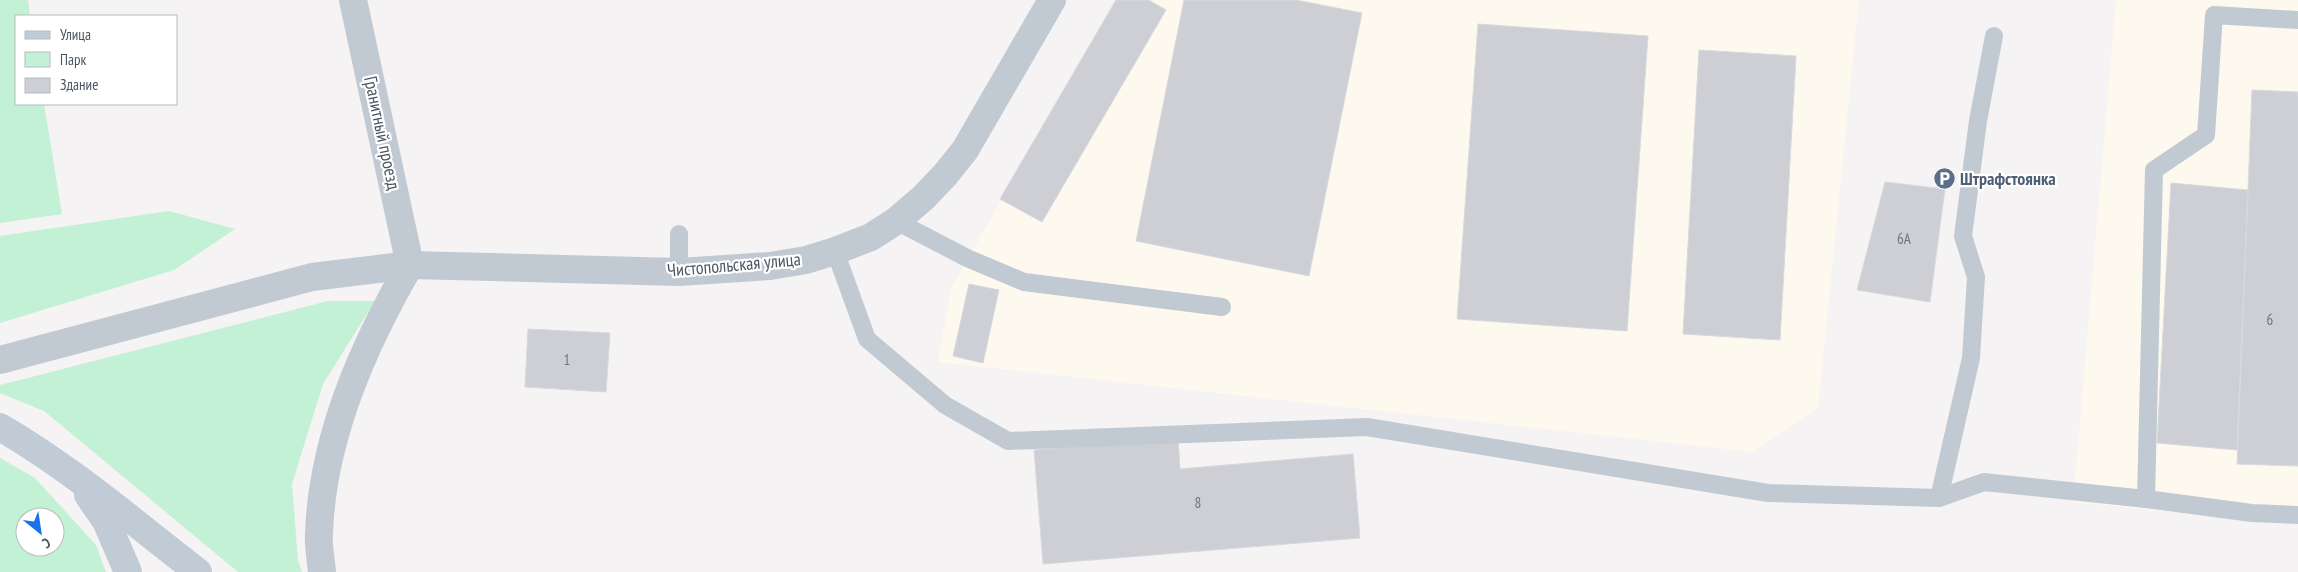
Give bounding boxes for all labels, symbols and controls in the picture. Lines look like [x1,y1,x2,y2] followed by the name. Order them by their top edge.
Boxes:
[15,15,178,105] legend
[60,25,91,44] text: Улица
[60,50,86,69] text: Парк
[359,74,406,192] street label: Гранитный проезд
[60,75,98,94] text: Здание
[1932,167,1956,191] parking icon: Штрафстоянка
[1960,167,2056,190] place label: Штрафстоянка
[1897,229,1912,248] house number: 6А
[666,247,802,282] street label: Чистопольская улица
[2267,310,2274,329] house number: 6
[564,350,570,369] house number: 1
[1195,493,1201,512] house number: 8
[15,507,65,557] north arrow
[39,534,54,553] text: С

